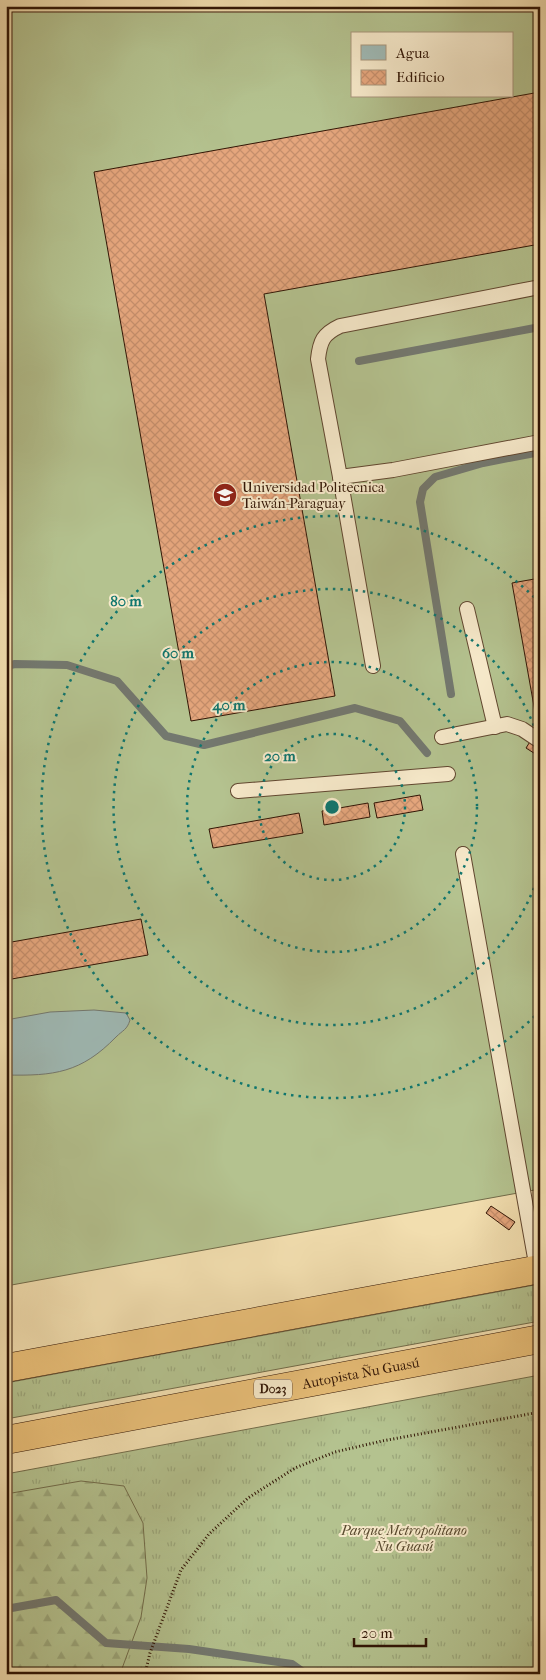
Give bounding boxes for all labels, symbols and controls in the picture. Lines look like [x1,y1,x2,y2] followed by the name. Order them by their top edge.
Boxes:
[351,32,514,98] legend
[395,44,430,62] text: Agua
[396,68,445,86] text: Edificio
[242,479,385,512] place label: Universidad Politecnica Taiwán-Paraguay
[212,482,238,508] school or university icon: Universidad Politecnica Taiwán-Paraguay
[110,592,142,610] text: 80 m
[162,644,195,662] text: 60 m
[212,696,246,714] text: 40 m
[264,747,296,765] text: 20 m
[323,798,341,816] centre of rings
[300,1353,421,1393] street label: Autopista Ñu Guasú
[254,1380,292,1398] road number: D023
[340,1522,467,1555] park label: Parque Metropolitano Ñu Guasú
[354,1615,426,1647] scale bar
[361,1624,393,1642] text: 20 m

